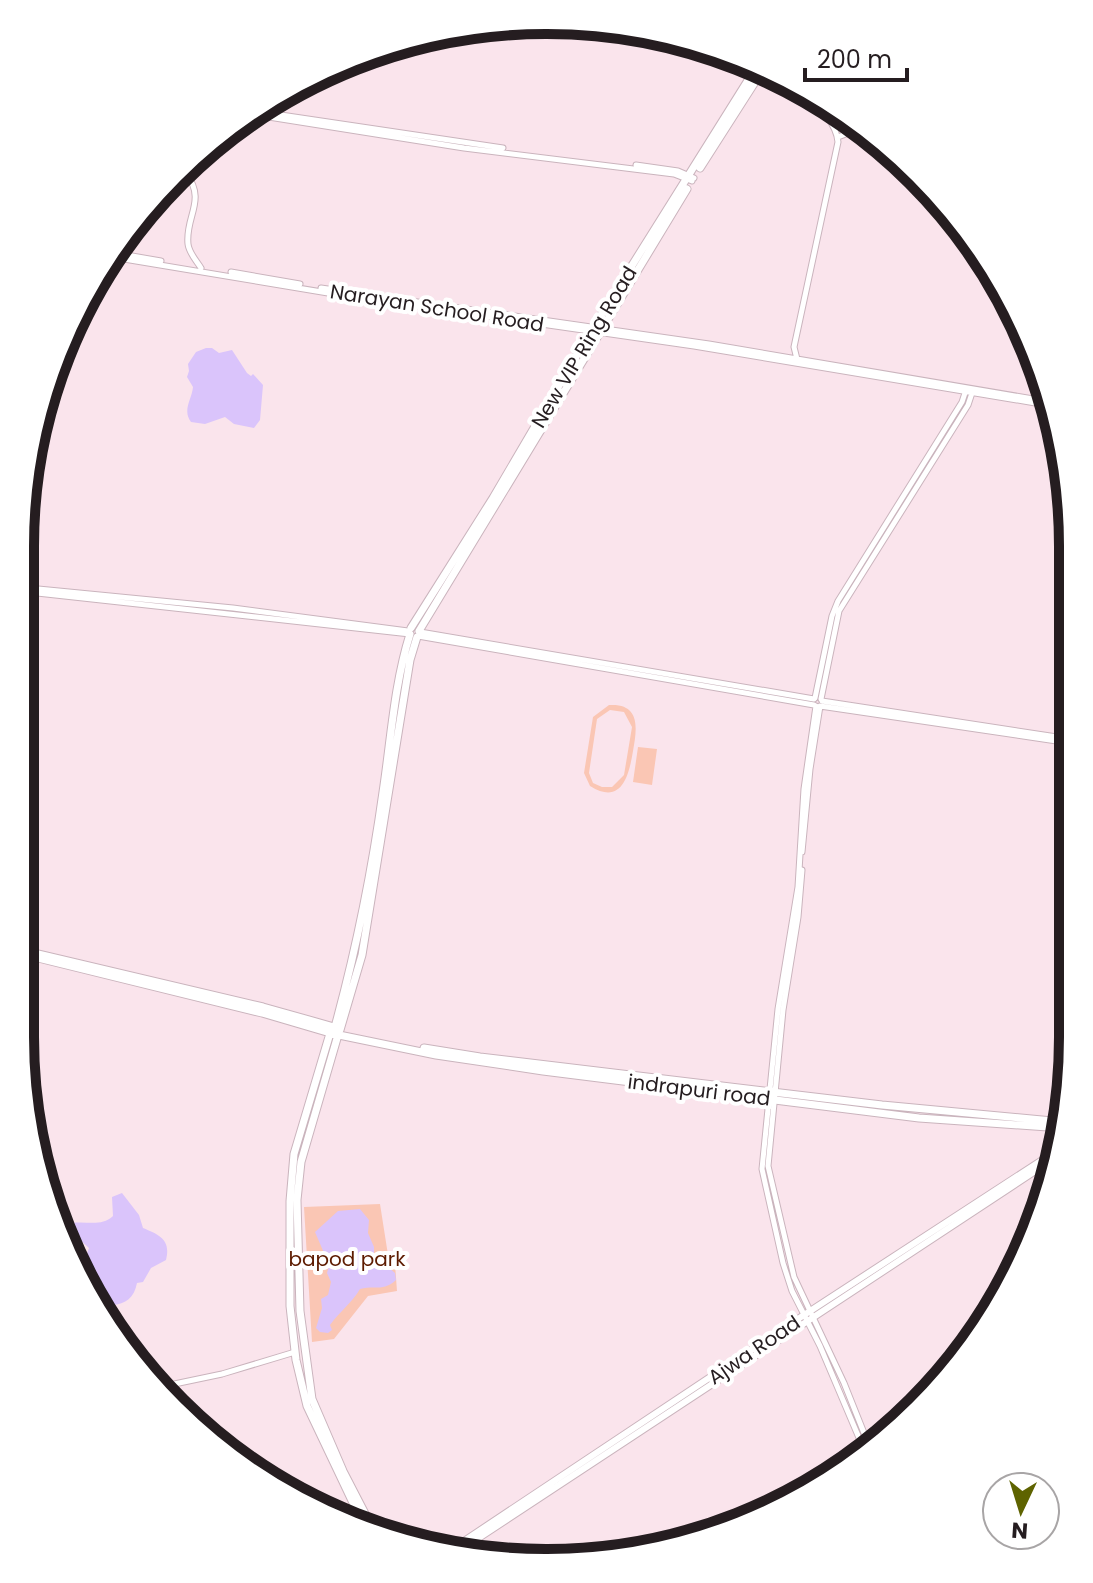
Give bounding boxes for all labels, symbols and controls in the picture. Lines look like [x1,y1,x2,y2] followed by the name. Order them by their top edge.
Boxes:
[805,32,907,82] scale bar
[817,43,892,76] text: 200 m
[525,261,643,433] street label: New VIP Ring Road
[328,277,546,339] street label: Narayan School Road
[626,1067,772,1113] street label: indrapuri road
[288,1245,406,1273] park label: bapod park
[702,1309,806,1391] street label: Ajwa Road
[981,1471,1061,1551] north arrow
[1010,1514,1029,1546] text: N

